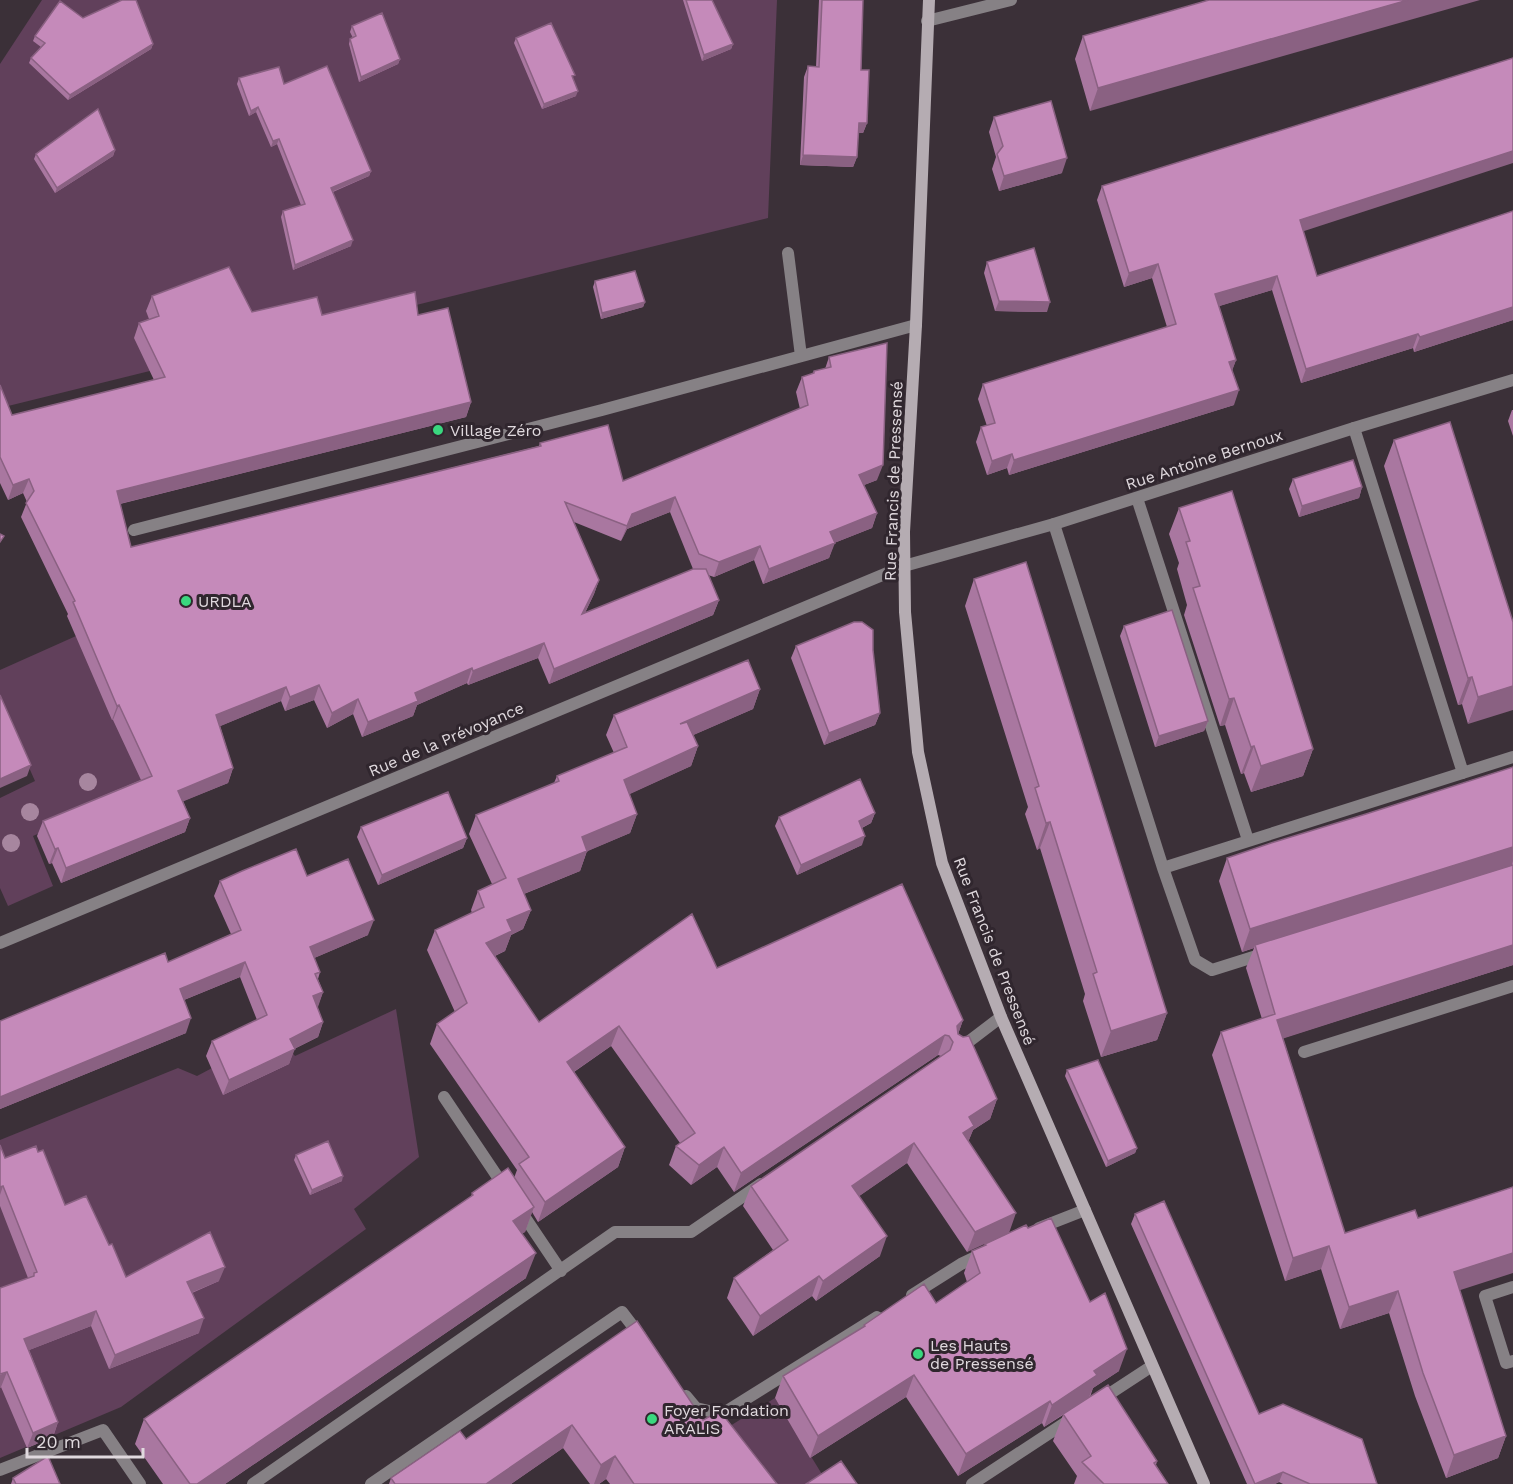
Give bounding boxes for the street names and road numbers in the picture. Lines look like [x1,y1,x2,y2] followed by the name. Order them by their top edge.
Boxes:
[881,381,906,581] street label: Rue Francis de Pressensé
[1123,425,1285,494] street label: Rue Antoine Bernoux
[366,698,527,781] street label: Rue de la Prévoyance
[950,854,1039,1048] street label: Rue Francis de Pressensé

